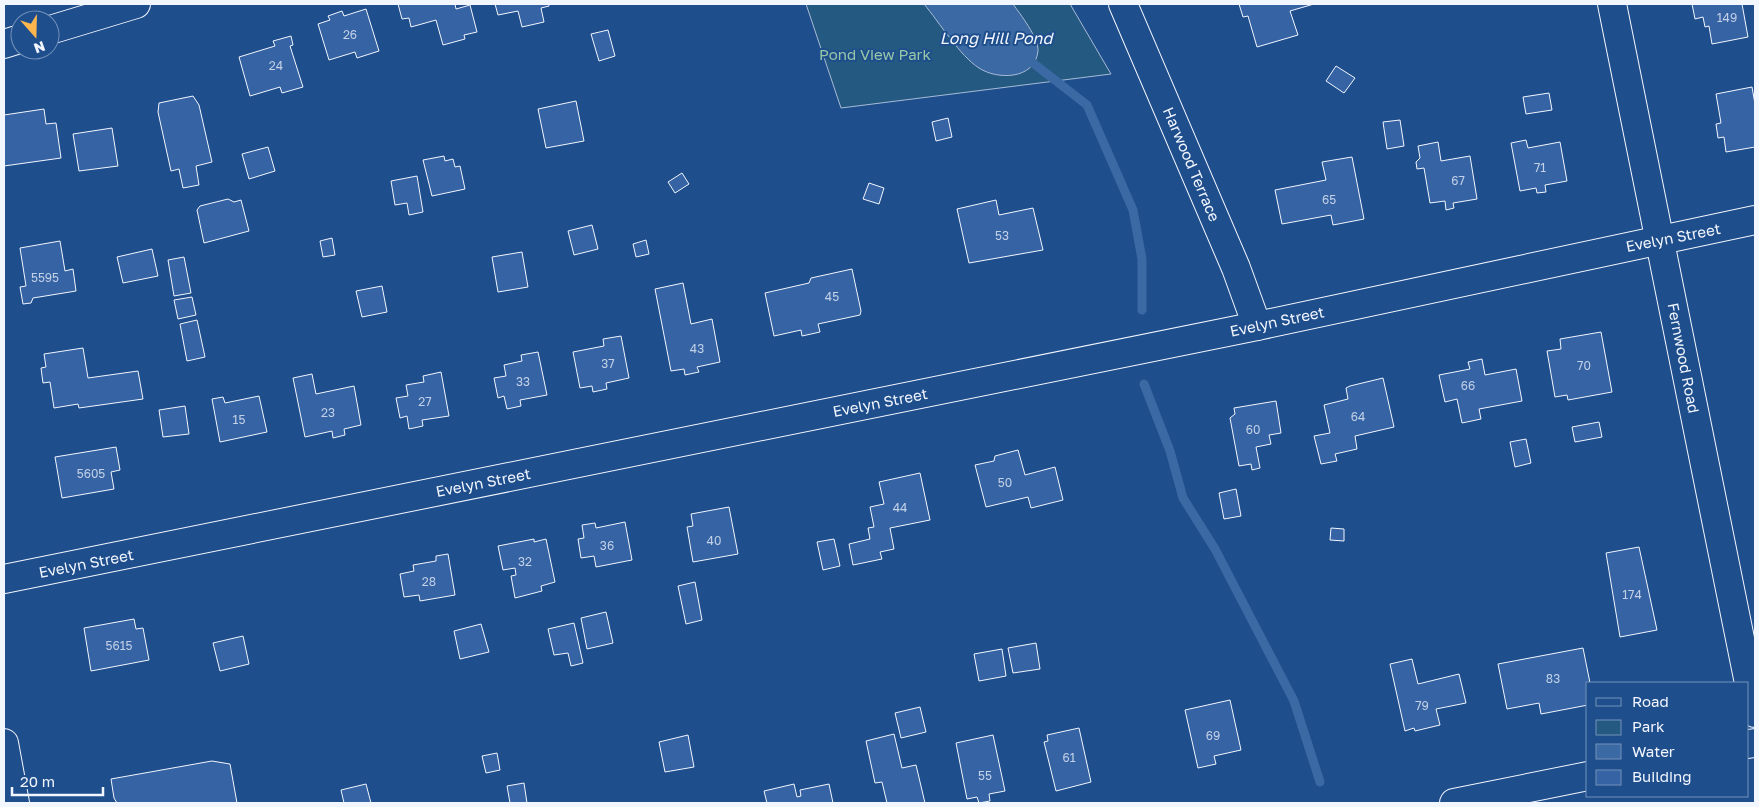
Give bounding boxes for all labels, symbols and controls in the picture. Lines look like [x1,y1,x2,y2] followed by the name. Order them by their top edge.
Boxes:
[10,10,60,60] north arrow
[1717,10,1737,25] house number: 149
[343,27,357,42] house number: 26
[940,28,1054,48] water label: Long Hill Pond
[32,38,48,57] text: N
[819,45,931,63] park label: Pond View Park
[269,58,283,73] house number: 24
[1160,104,1224,224] street label: Harwood Terrace
[1534,160,1546,175] house number: 71
[1451,173,1465,188] house number: 67
[1322,192,1336,207] house number: 65
[1624,219,1722,255] street label: Evelyn Street
[995,228,1009,243] house number: 53
[31,270,59,285] house number: 5595
[825,289,839,304] house number: 45
[1664,301,1704,415] street label: Fernwood Road
[1228,302,1326,340] street label: Evelyn Street
[690,341,704,356] house number: 43
[601,356,615,371] house number: 37
[1577,358,1591,373] house number: 70
[516,374,530,389] house number: 33
[1461,378,1475,393] house number: 66
[831,384,929,420] street label: Evelyn Street
[418,394,432,409] house number: 27
[321,405,335,420] house number: 23
[1351,409,1365,424] house number: 64
[233,412,245,427] house number: 15
[1246,422,1260,437] house number: 60
[434,464,532,500] street label: Evelyn Street
[77,466,105,481] house number: 5605
[998,475,1012,490] house number: 50
[893,500,907,515] house number: 44
[707,533,721,548] house number: 40
[600,538,614,553] house number: 36
[37,545,135,581] street label: Evelyn Street
[518,554,532,569] house number: 32
[422,574,436,589] house number: 28
[1622,587,1642,602] house number: 174
[105,638,133,653] house number: 5615
[1546,671,1560,686] house number: 83
[1586,682,1749,797] legend
[1632,692,1669,710] text: Road
[1415,698,1429,713] house number: 79
[1632,717,1665,735] text: Park
[1206,728,1220,743] house number: 69
[1632,742,1675,760] text: Water
[1062,750,1076,765] house number: 61
[12,764,104,796] scale bar
[1632,767,1692,785] text: Building
[978,768,992,783] house number: 55
[20,772,55,790] text: 20 m

